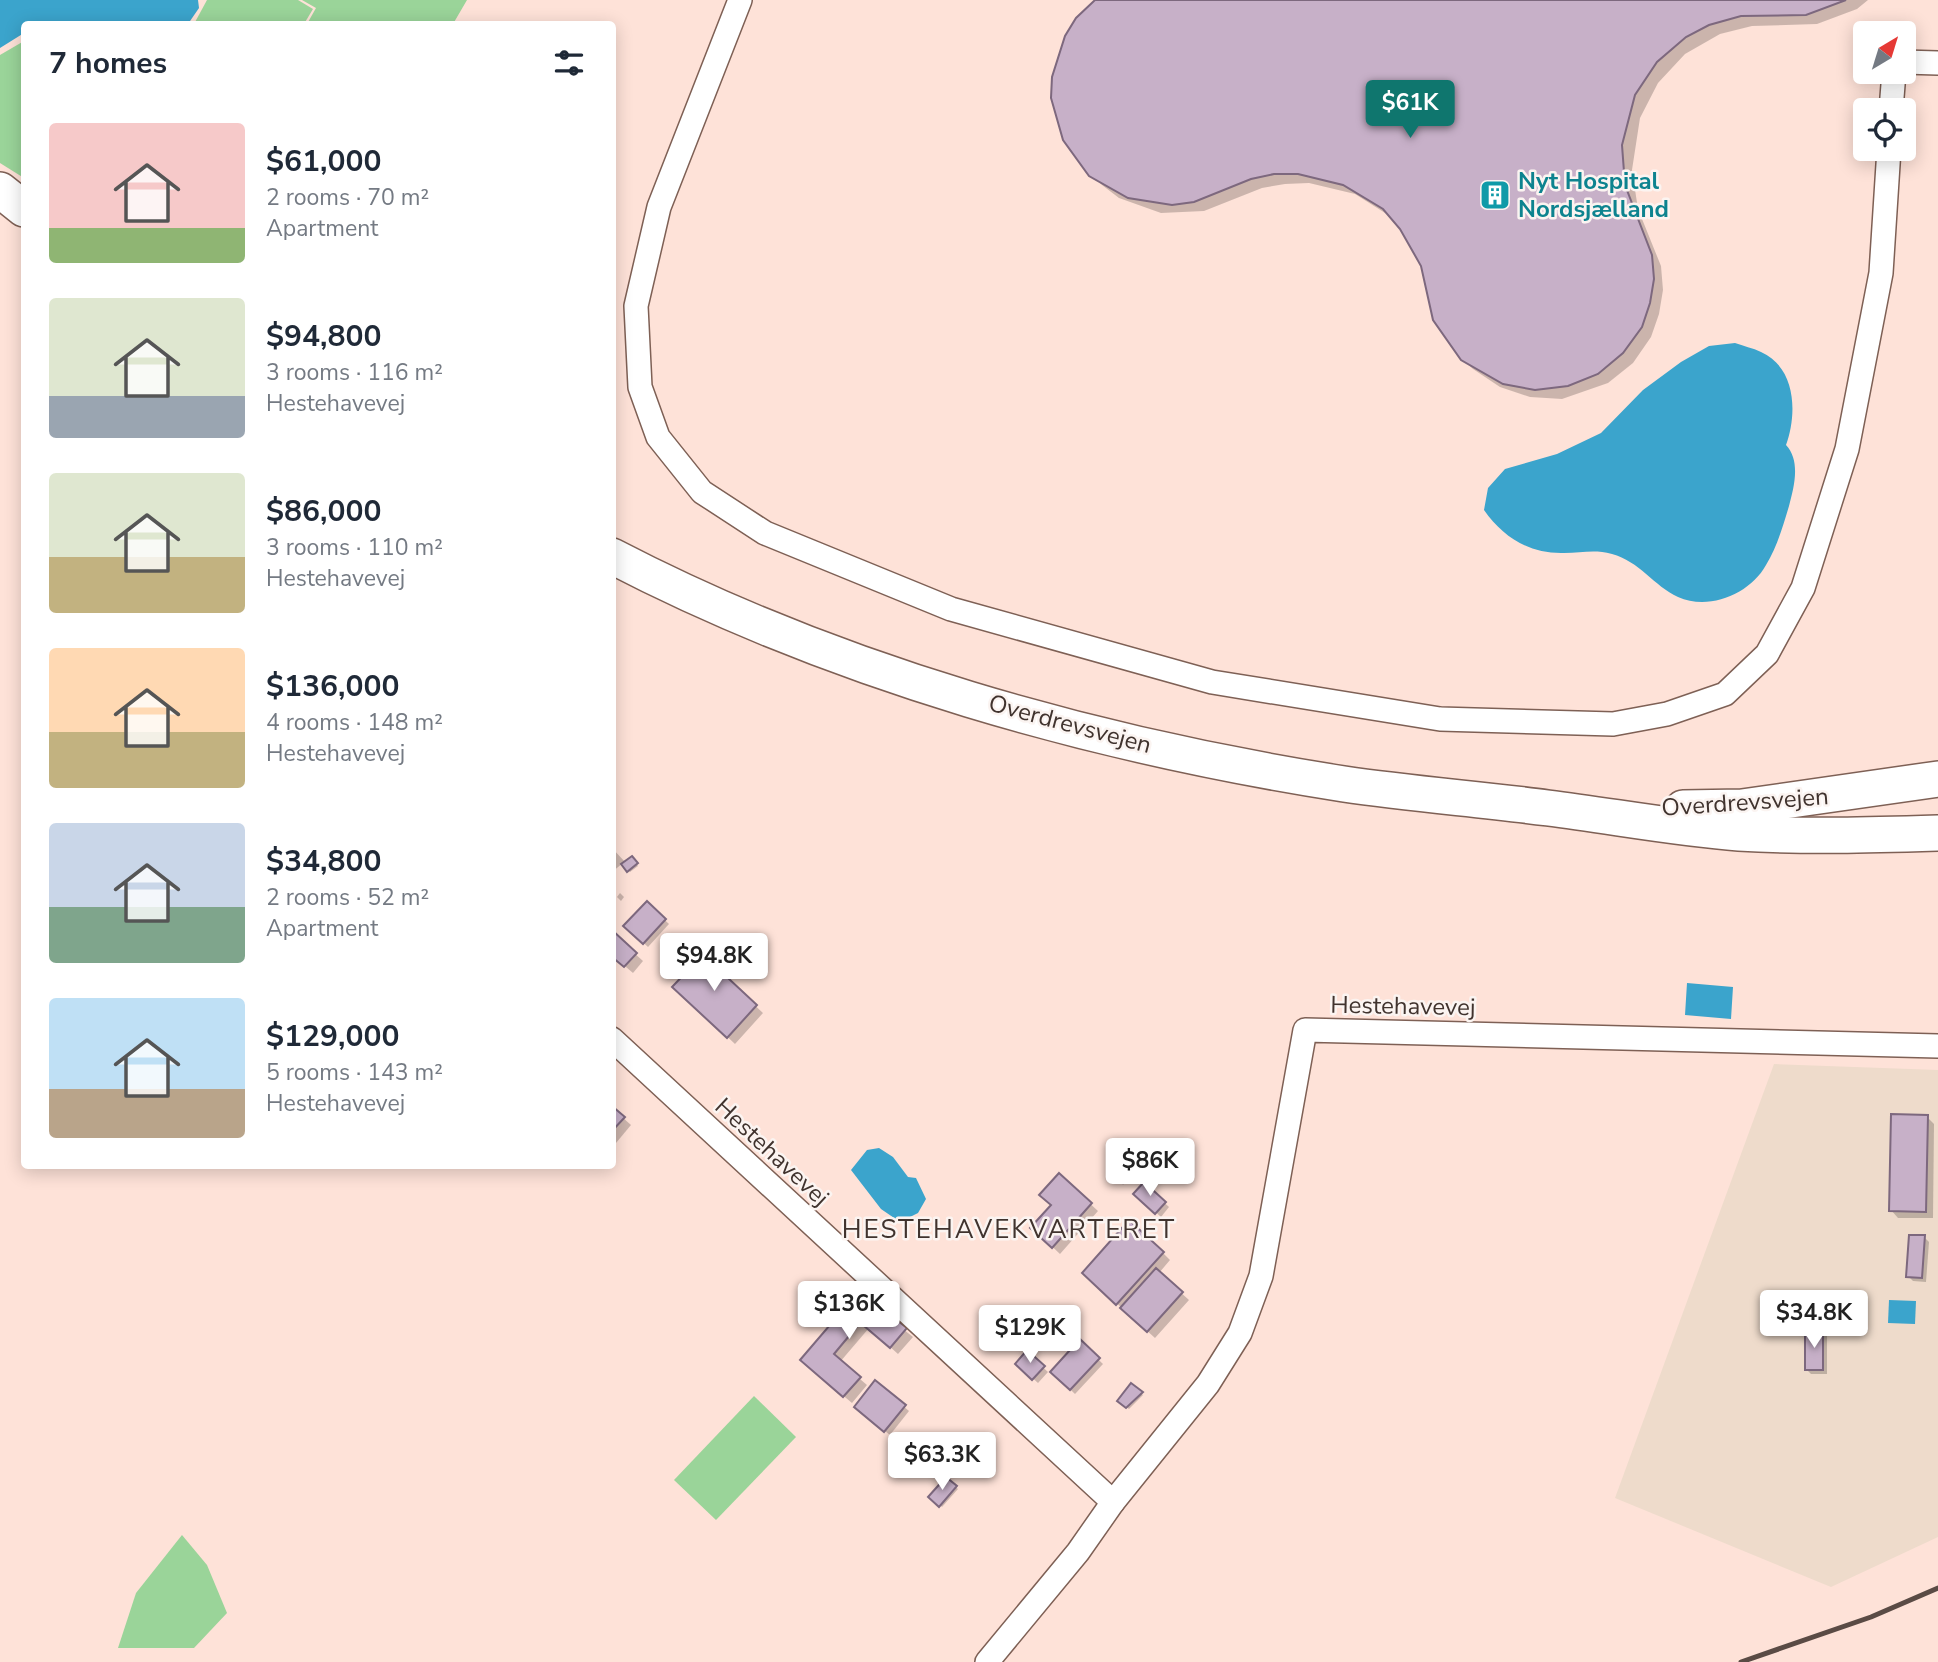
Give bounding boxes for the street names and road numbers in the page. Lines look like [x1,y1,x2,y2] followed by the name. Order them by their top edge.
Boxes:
[985,687,1155,761] street label: Overdrevsvejen
[1660,780,1830,824] street label: Overdrevsvejen
[1330,989,1476,1023] street label: Hestehavevej
[708,1091,836,1213] street label: Hestehavevej

